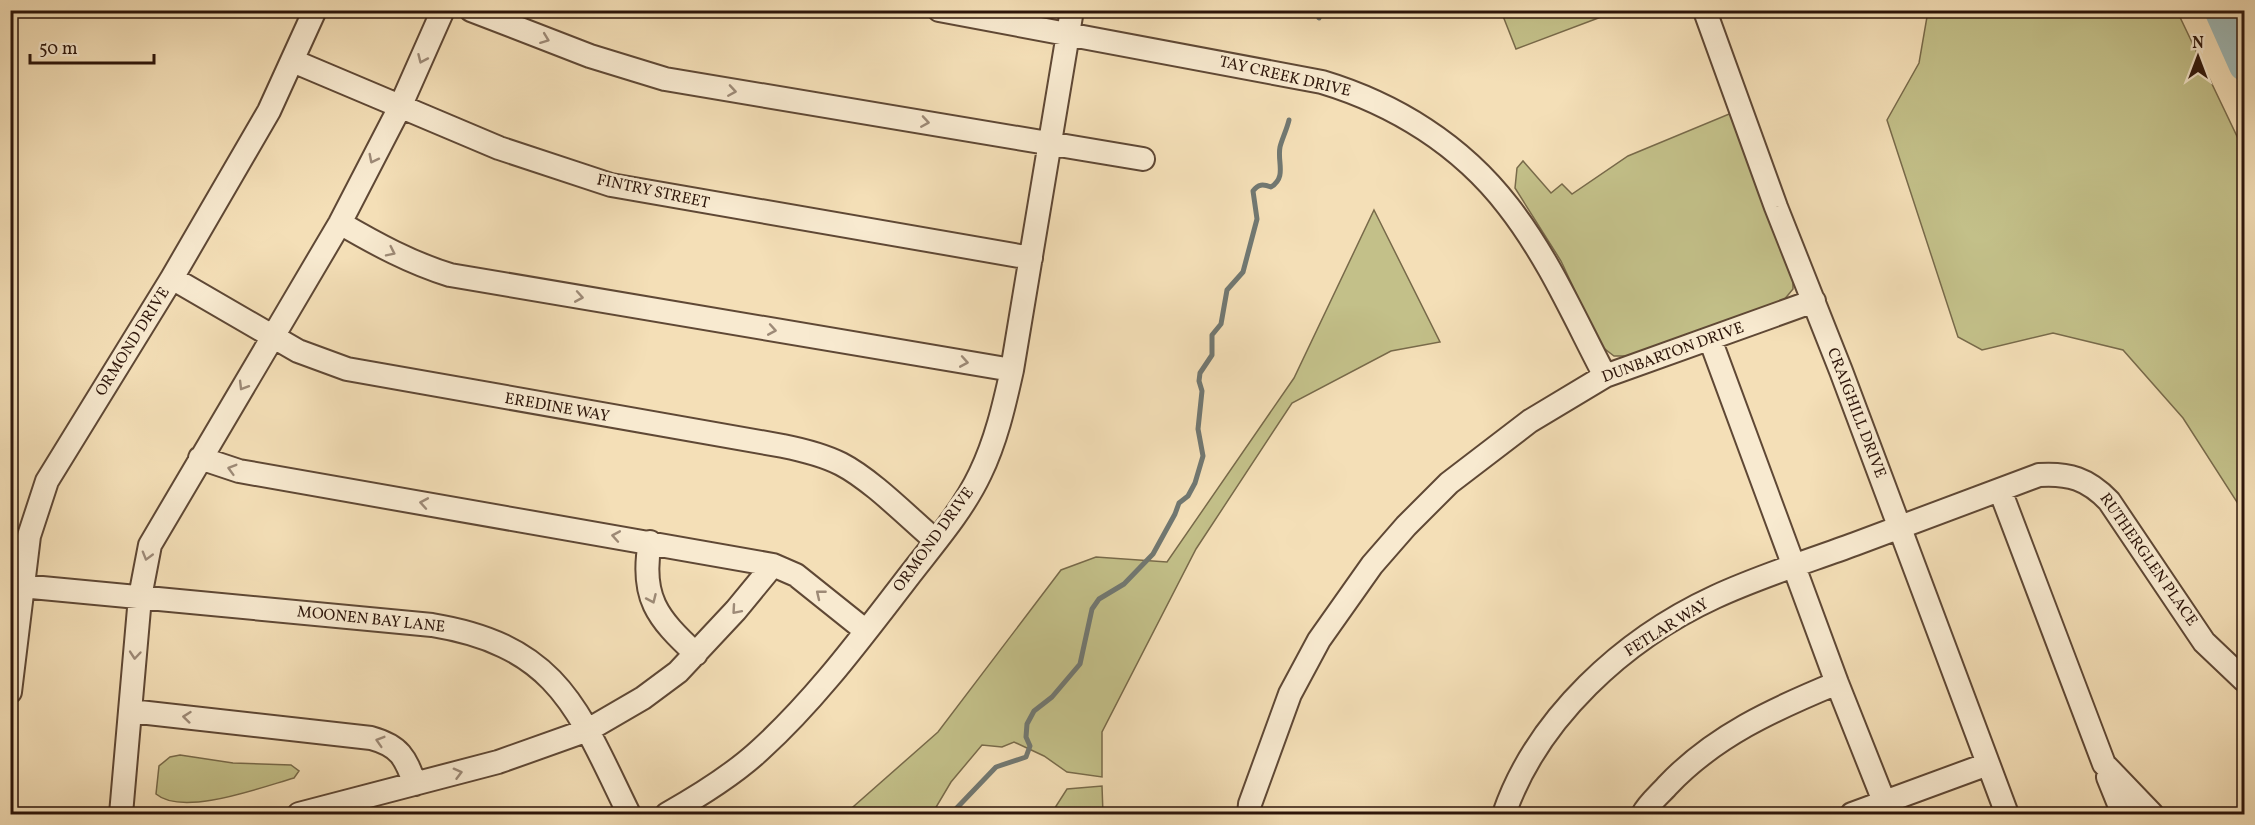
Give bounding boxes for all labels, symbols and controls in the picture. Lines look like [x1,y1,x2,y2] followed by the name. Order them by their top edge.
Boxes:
[30,27,154,65] scale bar
[2168,27,2228,87] north arrow
[539,32,550,44] one-way arrow
[2192,33,2204,55] text: N
[39,37,78,62] text: 50 m
[1217,51,1353,103] street label: TAY CREEK DRIVE
[417,52,429,63] one-way arrow
[728,84,737,96] one-way arrow
[919,115,929,128] one-way arrow
[369,152,380,163] one-way arrow
[595,169,711,215] street label: FINTRY STREET
[384,244,395,256] one-way arrow
[91,283,175,401] street label: ORMOND DRIVE
[574,290,584,303] one-way arrow
[1599,317,1747,389] street label: DUNBARTON DRIVE
[767,323,776,335] one-way arrow
[1821,345,1891,481] street label: CRAIGHILL DRIVE
[959,355,969,368] one-way arrow
[238,380,250,390] one-way arrow
[503,388,611,428] street label: EREDINE WAY
[227,464,238,476] one-way arrow
[888,483,980,597] street label: ORMOND DRIVE
[2094,489,2202,631] street label: RUTHERGLEN PLACE
[419,497,429,510] one-way arrow
[611,530,621,543] one-way arrow
[142,550,154,561] one-way arrow
[816,591,827,602] one-way arrow
[645,592,657,603] one-way arrow
[1621,593,1713,663] street label: FETLAR WAY
[296,601,446,639] street label: MOONEN BAY LANE
[732,603,743,614] one-way arrow
[129,650,142,660] one-way arrow
[183,712,192,724] one-way arrow
[376,736,386,748] one-way arrow
[452,767,462,780] one-way arrow

